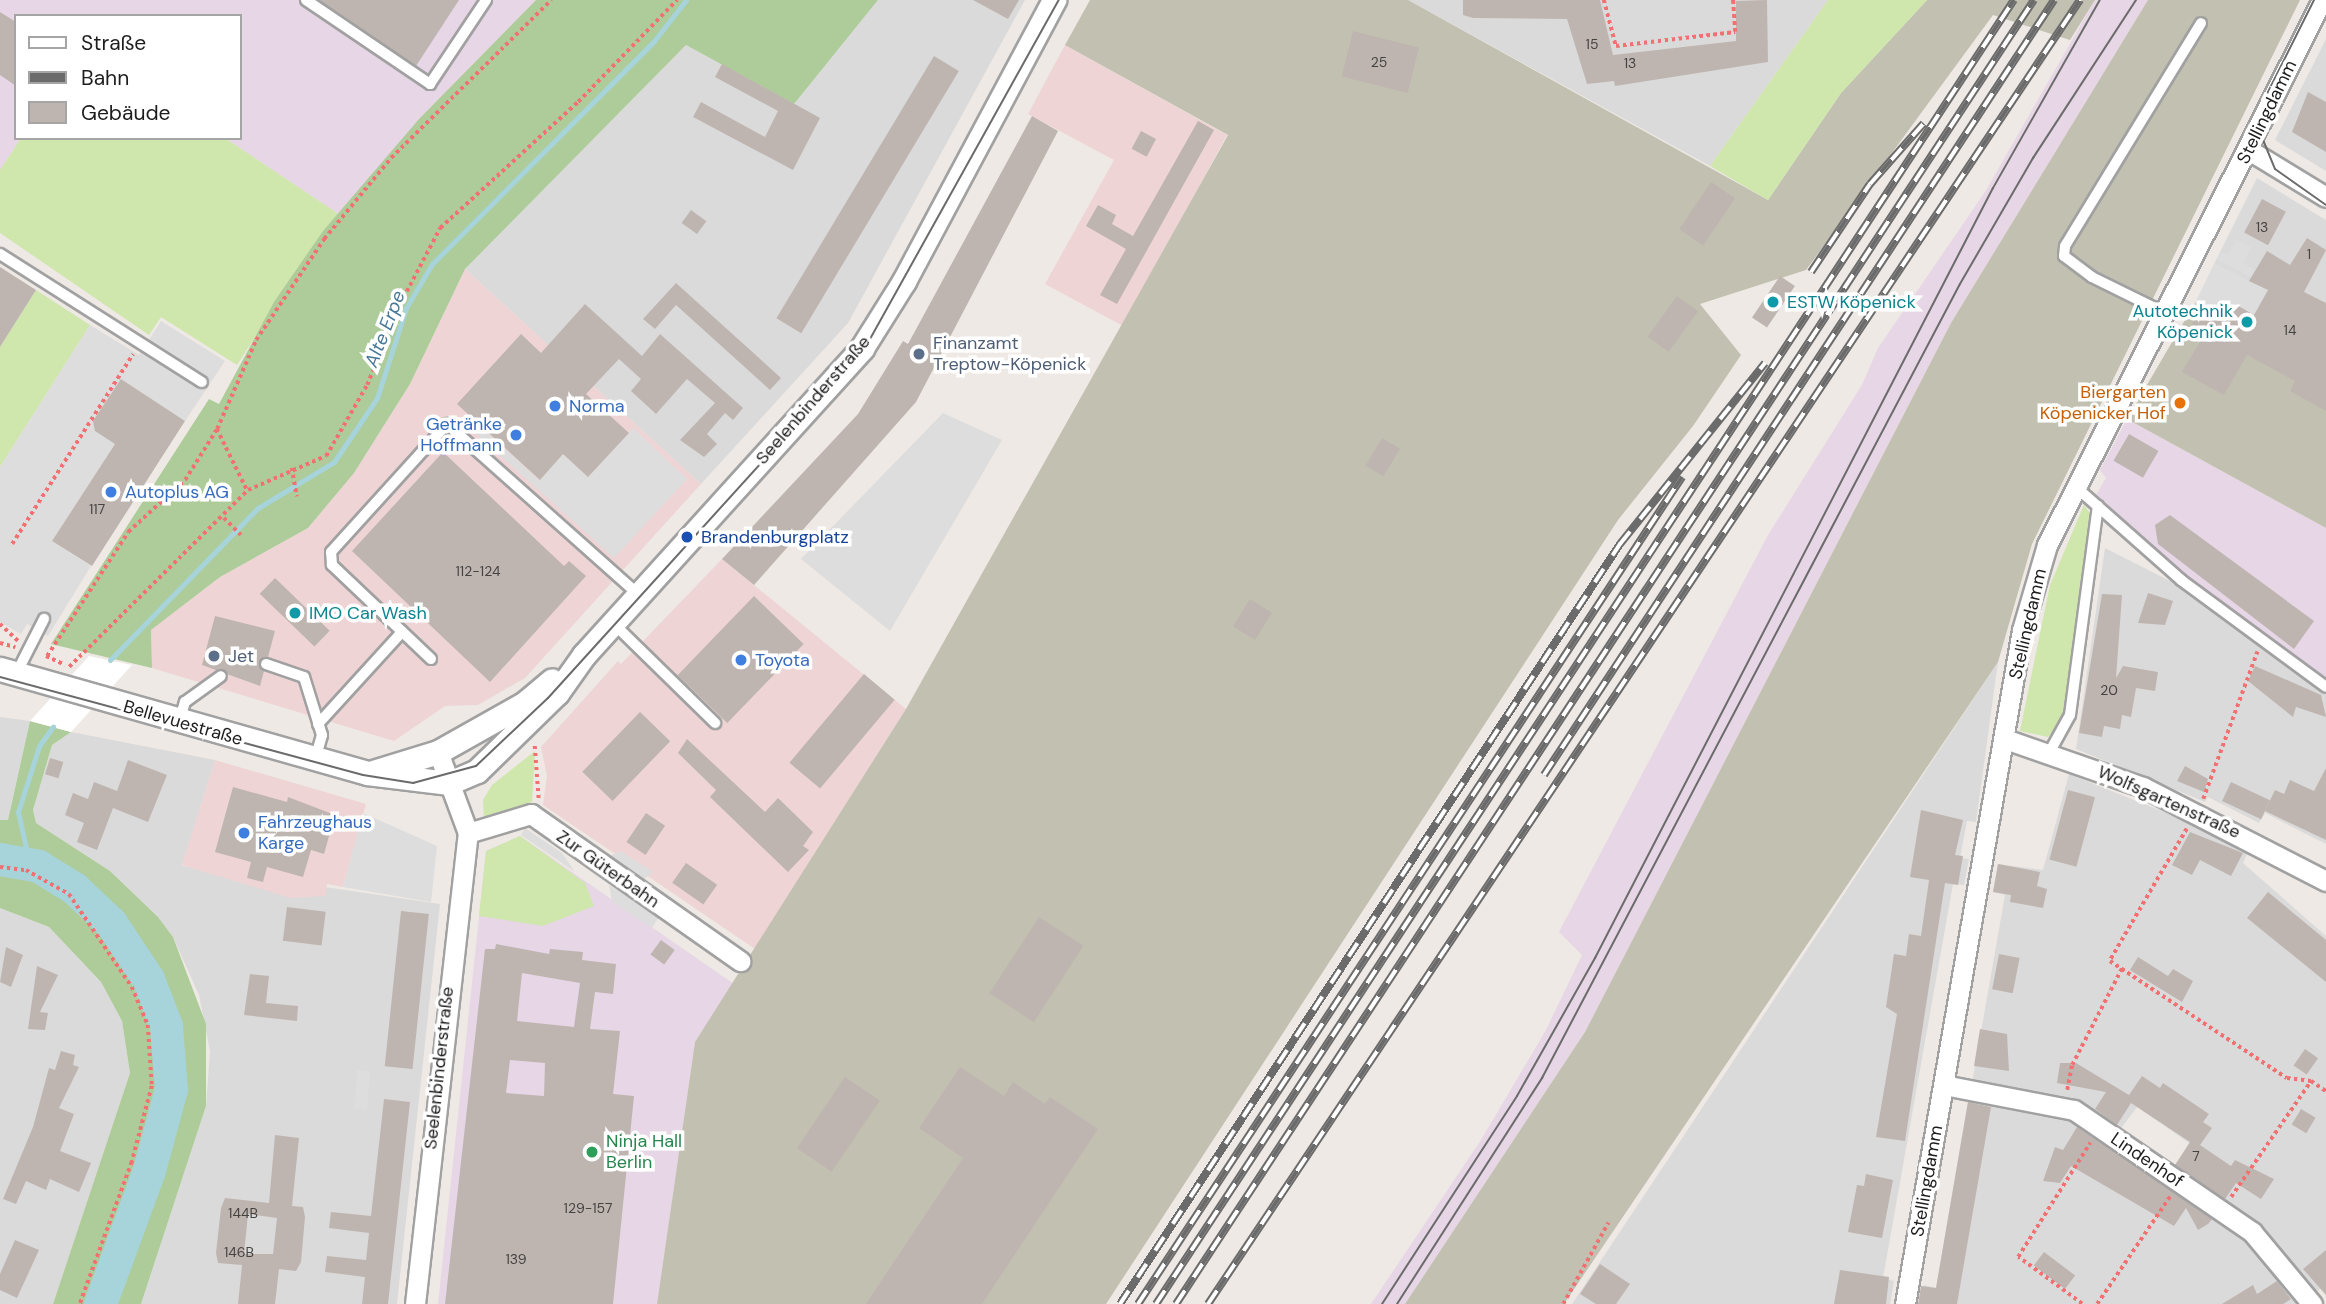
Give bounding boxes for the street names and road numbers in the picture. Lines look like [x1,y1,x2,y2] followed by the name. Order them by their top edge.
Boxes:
[2233,56,2301,168] street label: Stellingdamm
[751,331,875,469] street label: Seelenbinderstraße
[2005,567,2051,681] street label: Stellingdamm
[121,696,245,750] street label: Bellevuestraße
[2094,761,2244,843] street label: Wolfsgartenstraße
[552,825,664,913] street label: Zur Güterbahn
[420,986,458,1150] street label: Seelenbinderstraße
[1907,1123,1947,1239] street label: Stellingdamm
[2107,1128,2187,1192] street label: Lindenhof

